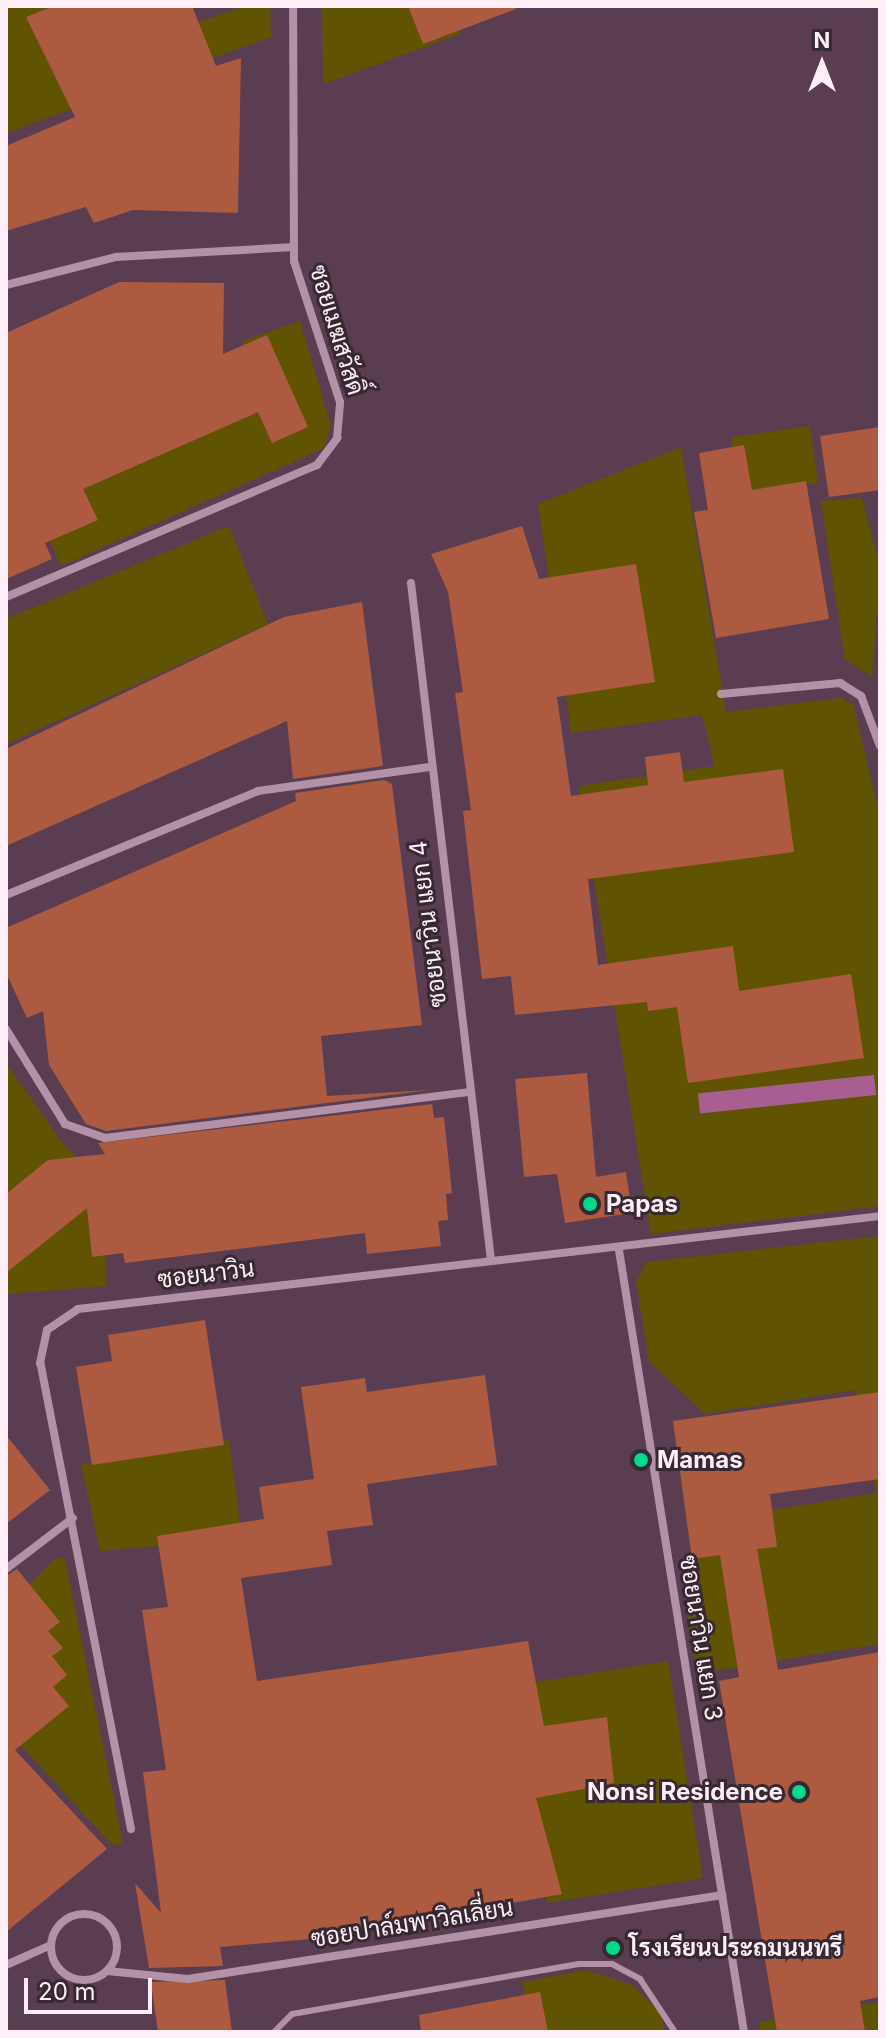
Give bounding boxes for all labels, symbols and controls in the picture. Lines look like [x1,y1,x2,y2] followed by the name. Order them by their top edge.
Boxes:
[782,24,862,104] north arrow
[814,27,830,53] text: N
[304,262,370,398] street label: ซอยเมฆสวัสดิ์
[403,839,453,1009] street label: ซอยนาวิน แยก 4
[606,1190,678,1218] place label: Papas
[581,1195,599,1213] marker: Papas
[156,1254,256,1294] street label: ซอยนาวิน
[657,1446,743,1474] place label: Mamas
[632,1451,650,1469] marker: Mamas
[674,1553,728,1723] street label: ซอยนาวิน แยก 3
[587,1778,783,1806] place label: Nonsi Residence
[790,1783,808,1801] marker: Nonsi Residence
[309,1893,515,1953] street label: ซอยปาล์มพาวิลเลี่ยน
[629,1934,842,1962] place label: โรงเรียนประถมนนทรี
[604,1939,622,1957] marker: โรงเรียนประถมนนทรี
[28,1962,156,2012] scale bar
[38,1977,96,2006] text: 20 m

